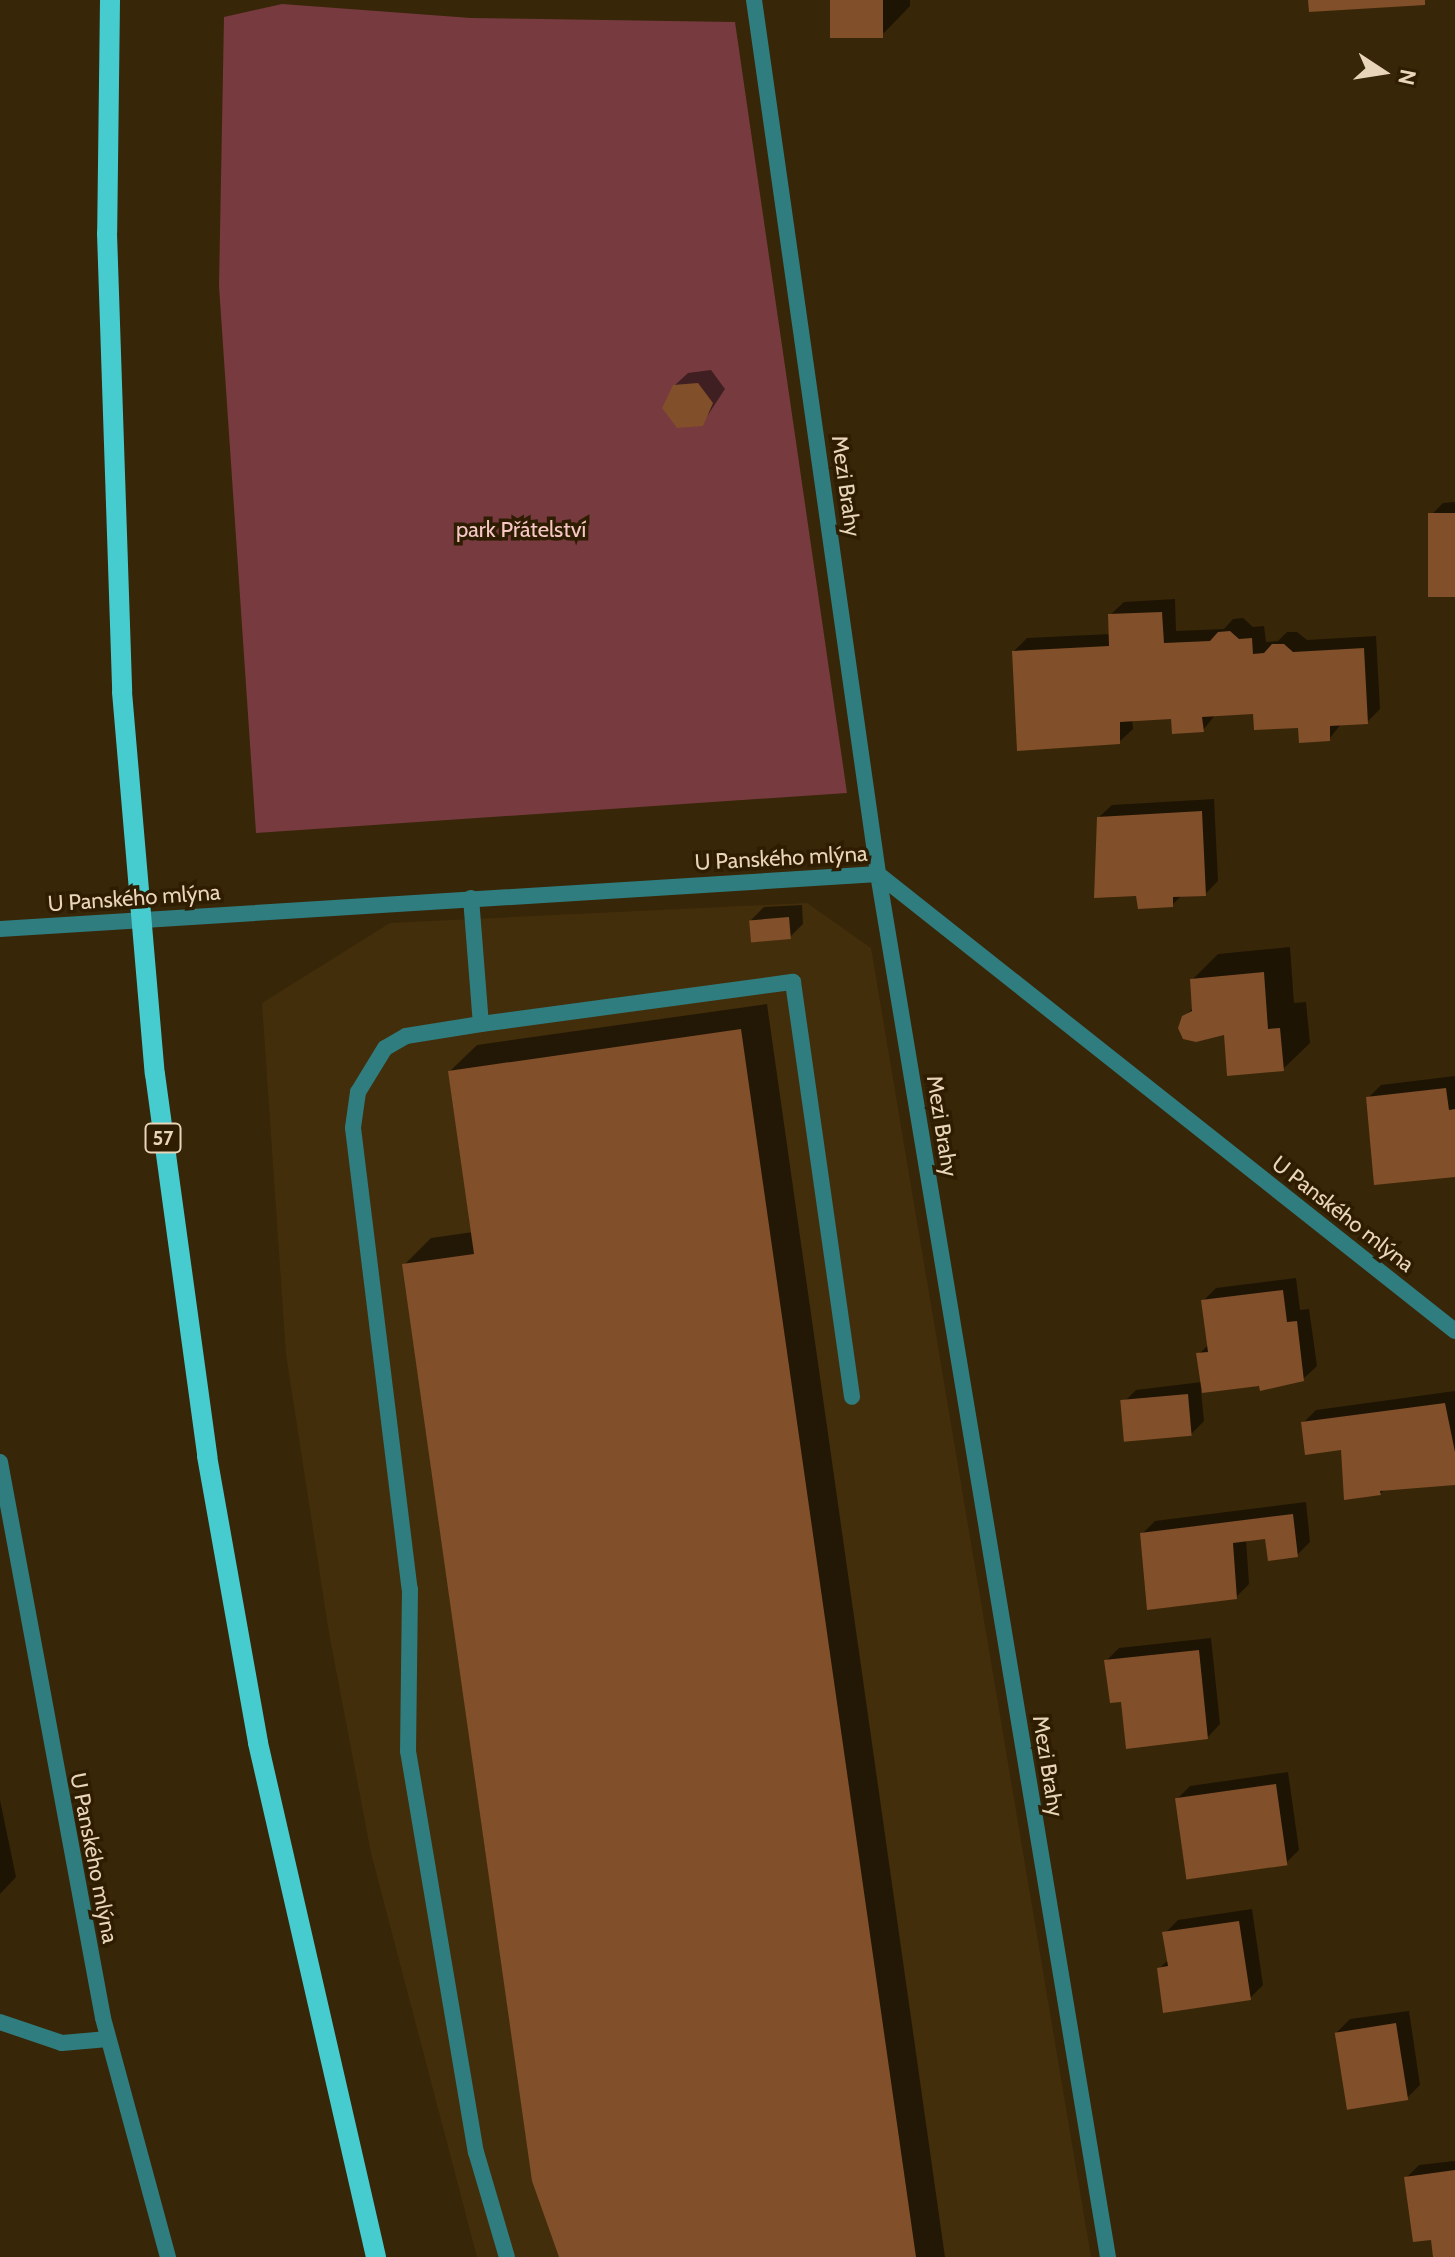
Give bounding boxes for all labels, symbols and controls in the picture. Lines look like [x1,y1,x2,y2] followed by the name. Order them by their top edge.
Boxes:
[1343,32,1423,112] north arrow
[1392,67,1422,88] text: N
[826,434,866,538] street label: Mezi Brahy
[456,517,586,543] park label: park Přátelství
[694,840,868,876] street label: U Panského mlýna
[47,879,221,917] street label: U Panského mlýna
[921,1074,963,1178] street label: Mezi Brahy
[143,1122,183,1154] road number: 57
[1267,1150,1419,1278] street label: U Panského mlýna
[1027,1714,1069,1818] street label: Mezi Brahy
[65,1771,123,1945] street label: U Panského mlýna

